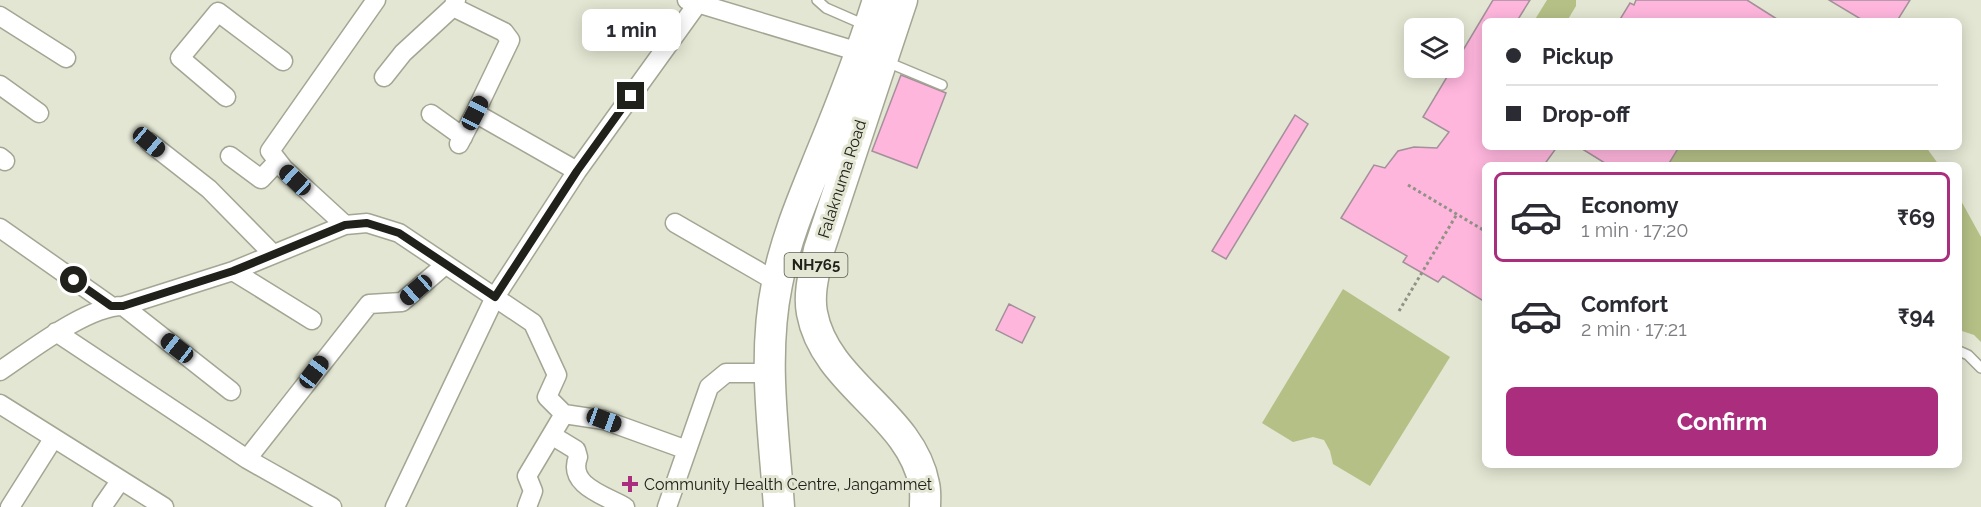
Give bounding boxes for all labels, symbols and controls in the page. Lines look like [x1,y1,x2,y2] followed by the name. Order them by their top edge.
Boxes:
[582,9,680,51] callout: 1 min
[606,18,657,42] text: 1 min
[1404,18,1464,78] map controls
[1404,18,1464,78] button: layers
[1542,43,1614,69] text: Pickup
[617,82,644,109] route end
[459,93,491,133] car
[1542,101,1630,127] text: Drop-off
[814,117,870,241] street label: Falaknuma Road
[129,124,169,160] car
[276,161,314,199] car
[1509,190,1563,244] icon: car
[1581,192,1679,218] text: Economy
[1897,204,1935,230] text: ₹69
[1581,218,1689,242] text: 1 min · 17:20
[784,253,848,277] road number: NH765
[60,266,87,293] route start
[397,271,435,309] car
[1509,289,1563,343] icon: car
[1581,291,1668,317] text: Comfort
[1898,303,1935,329] text: ₹94
[1581,317,1687,341] text: 2 min · 17:21
[157,330,197,366] car
[296,352,332,392] car
[1506,387,1938,456] button: Confirm
[584,405,624,435] car
[621,475,639,493] marker: Community Health Centre, Jangammet
[644,475,933,494] place label: Community Health Centre, Jangammet

